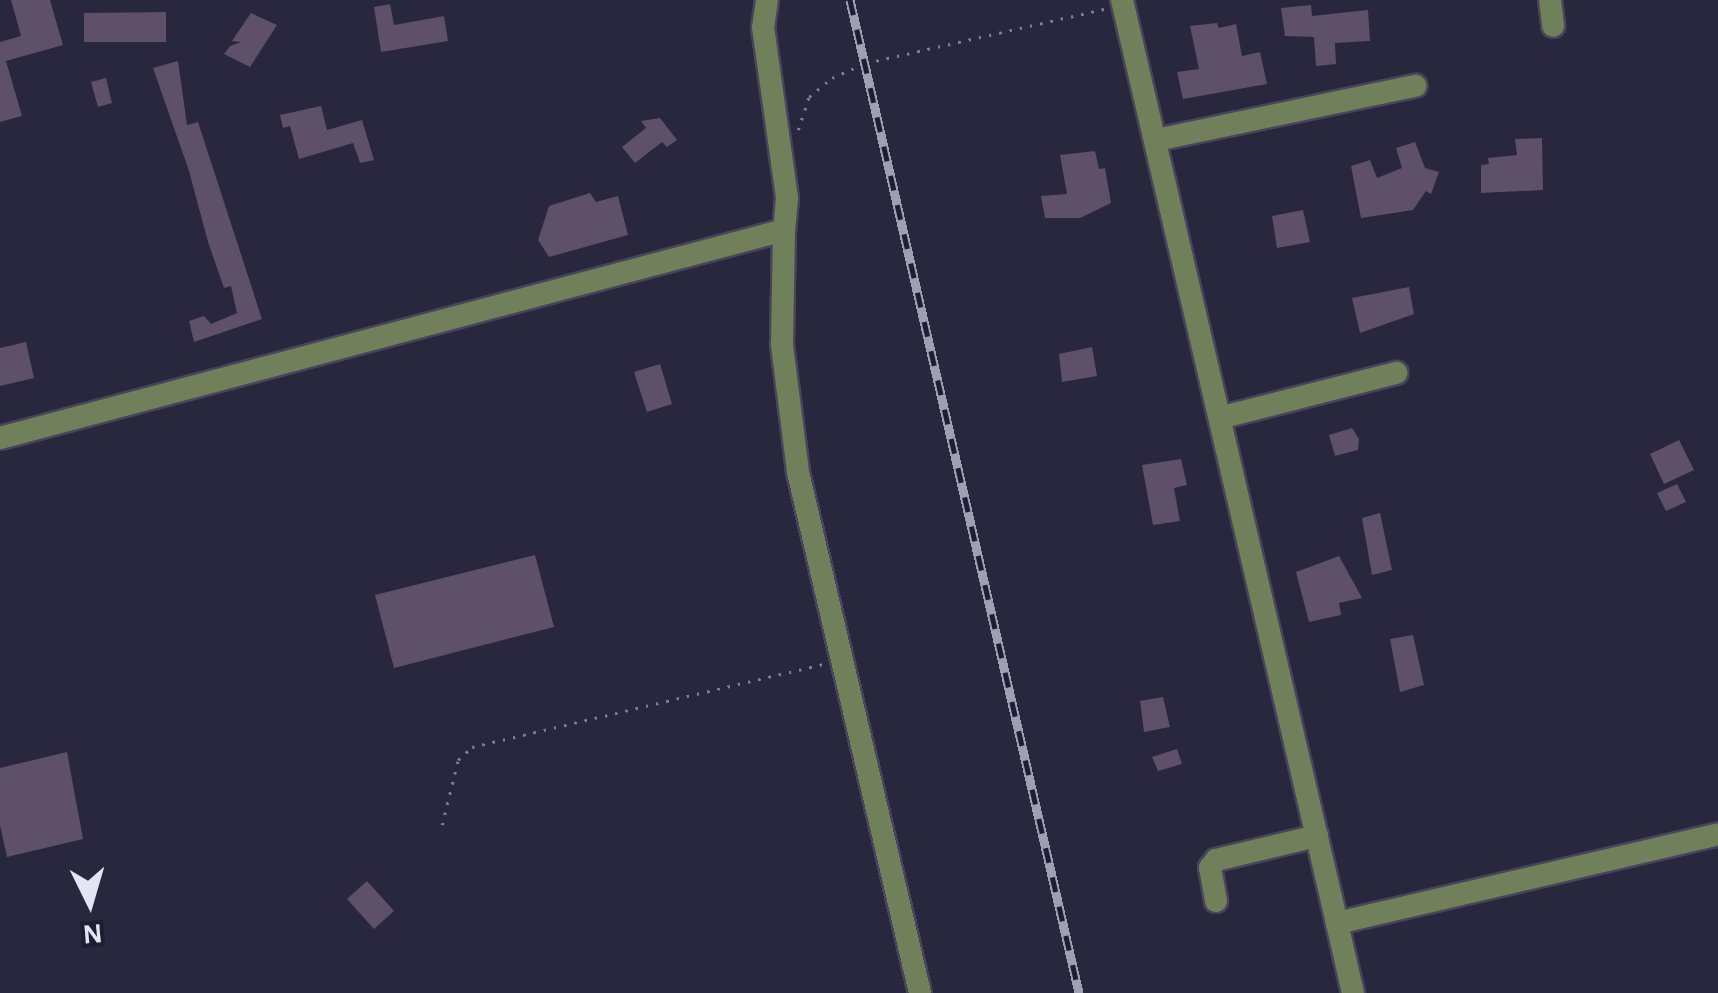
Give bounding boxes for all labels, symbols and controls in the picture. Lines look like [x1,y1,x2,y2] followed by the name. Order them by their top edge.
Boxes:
[40,853,140,953] north arrow
[82,918,104,948] text: N

